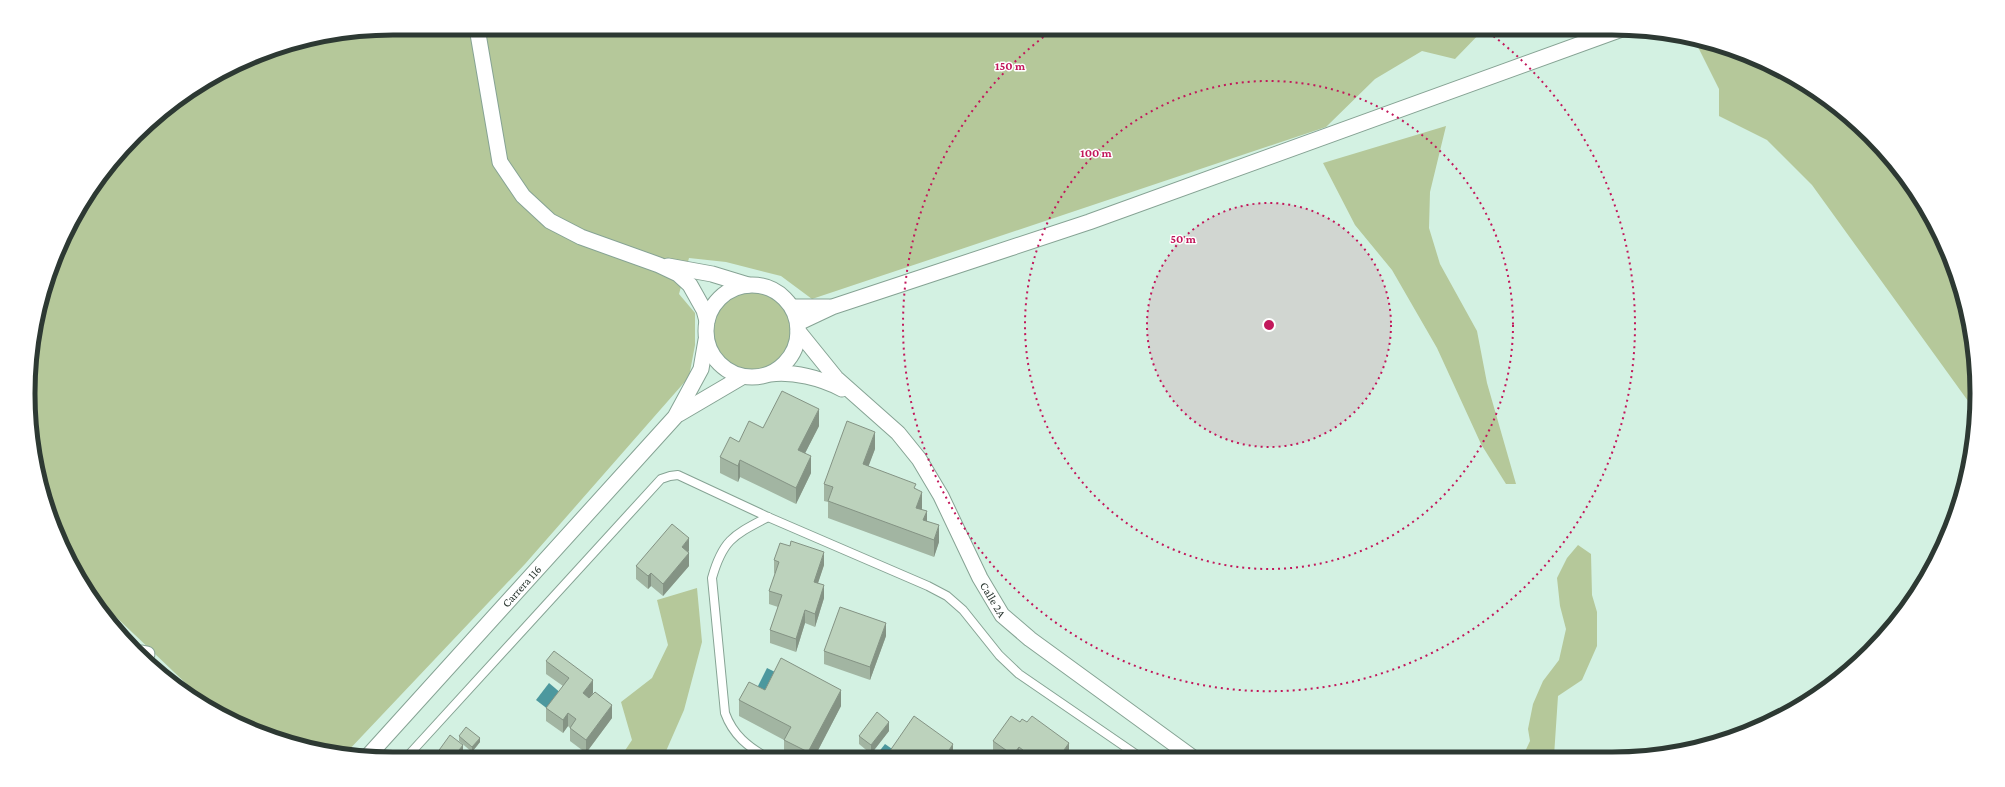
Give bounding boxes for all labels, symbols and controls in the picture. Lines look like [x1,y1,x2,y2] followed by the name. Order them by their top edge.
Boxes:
[995,59,1026,73] text: 150 m
[1080,146,1113,160] text: 100 m
[1170,232,1197,246] text: 50 m
[1262,318,1276,332] centre of rings
[499,562,544,610] street label: Carrera 116
[977,580,1009,620] street label: Calle 2A

